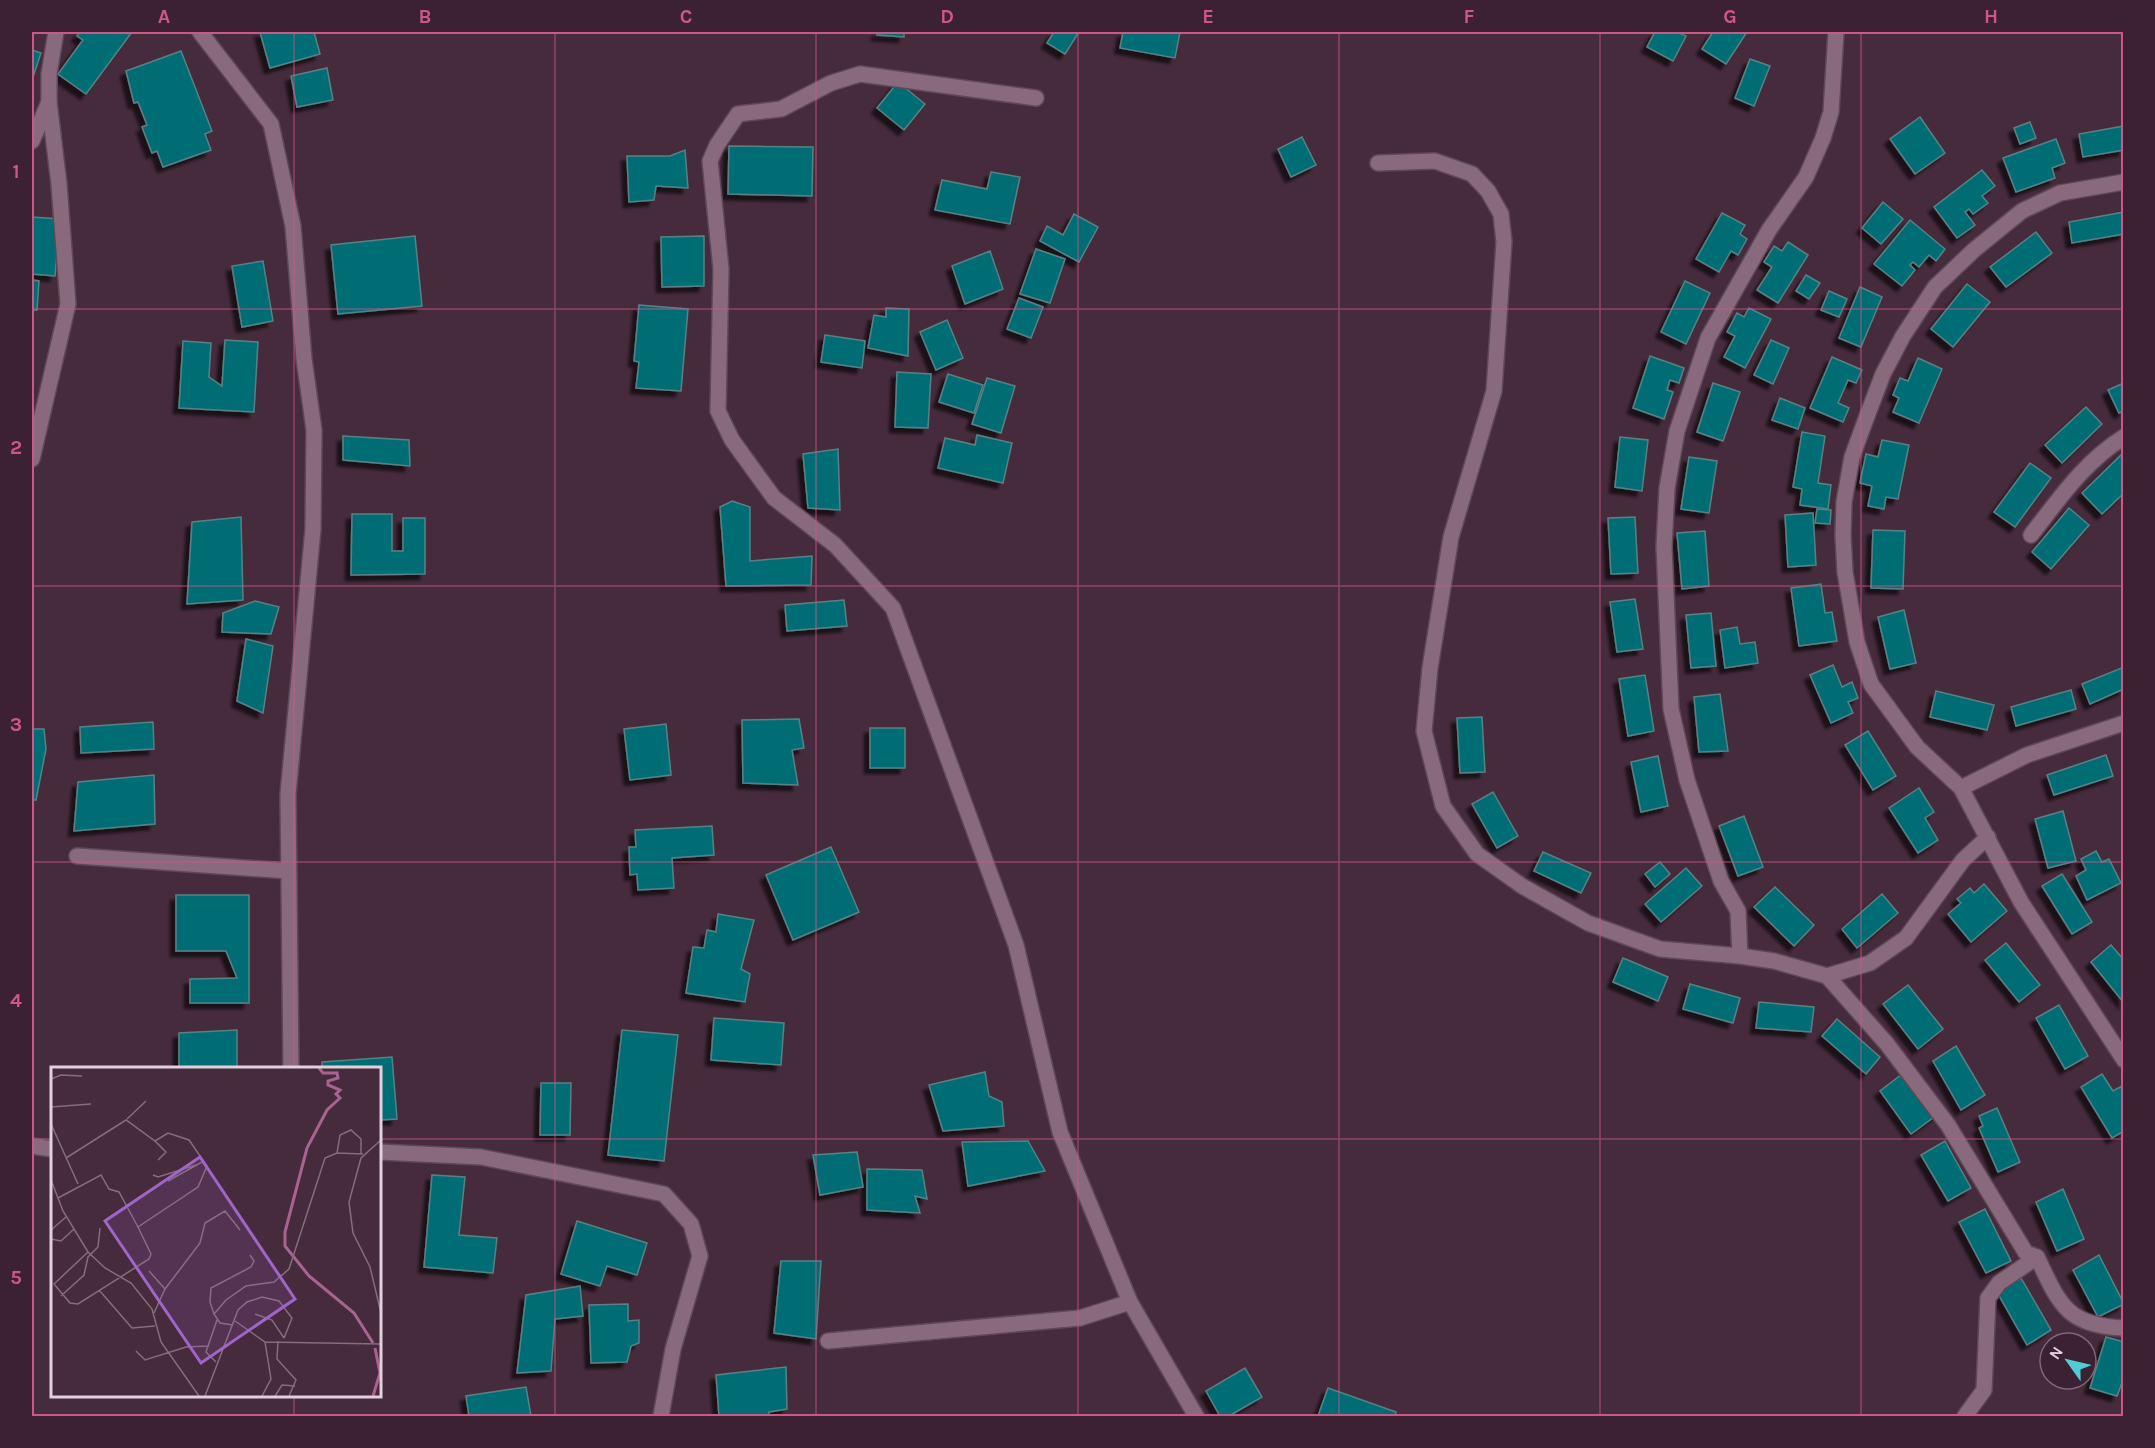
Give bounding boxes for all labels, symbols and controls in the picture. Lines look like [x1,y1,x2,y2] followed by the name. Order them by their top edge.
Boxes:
[158,5,171,28] text: A
[419,5,431,28] text: B
[680,5,692,28] text: C
[940,5,954,28] text: D
[1202,5,1214,28] text: E
[1464,5,1475,28] text: F
[1723,5,1737,28] text: G
[1984,5,1998,28] text: H
[12,160,20,183] text: 1
[10,436,22,459] text: 2
[10,713,22,736] text: 3
[10,989,22,1012] text: 4
[51,1067,381,1397] inset map
[10,1266,22,1289] text: 5
[2038,1331,2098,1391] north arrow
[2045,1343,2067,1363] text: N

